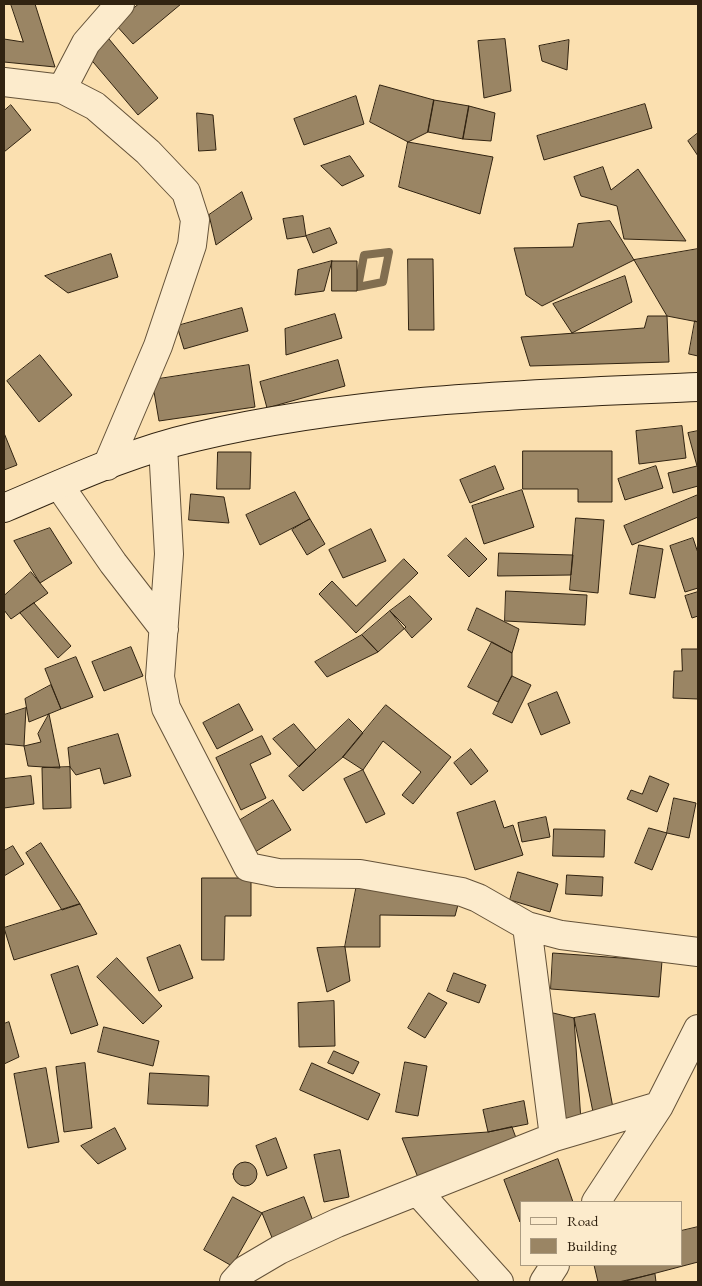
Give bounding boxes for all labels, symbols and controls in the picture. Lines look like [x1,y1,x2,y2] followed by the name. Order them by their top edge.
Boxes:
[520,1201,682,1266] legend
[567,1211,598,1230] text: Road
[567,1236,617,1255] text: Building

